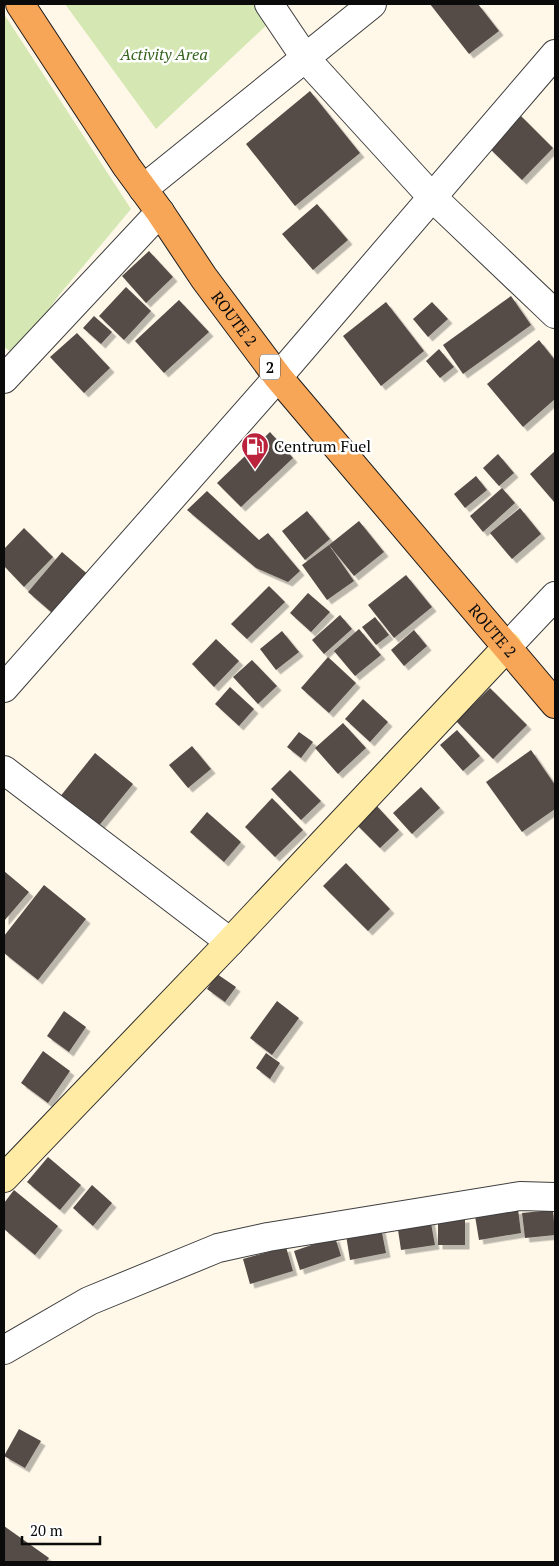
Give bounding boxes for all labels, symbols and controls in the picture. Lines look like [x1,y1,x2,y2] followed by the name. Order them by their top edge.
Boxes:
[119,43,208,65] park label: Activity Area
[207,287,262,351] street label: ROUTE 2
[260,354,280,380] road number: 2
[240,431,270,470] fuel station icon: Centrum Fuel
[274,435,371,457] place label: Centrum Fuel
[464,599,522,662] street label: ROUTE 2
[22,1514,100,1546] scale bar
[30,1520,63,1540] text: 20 m

